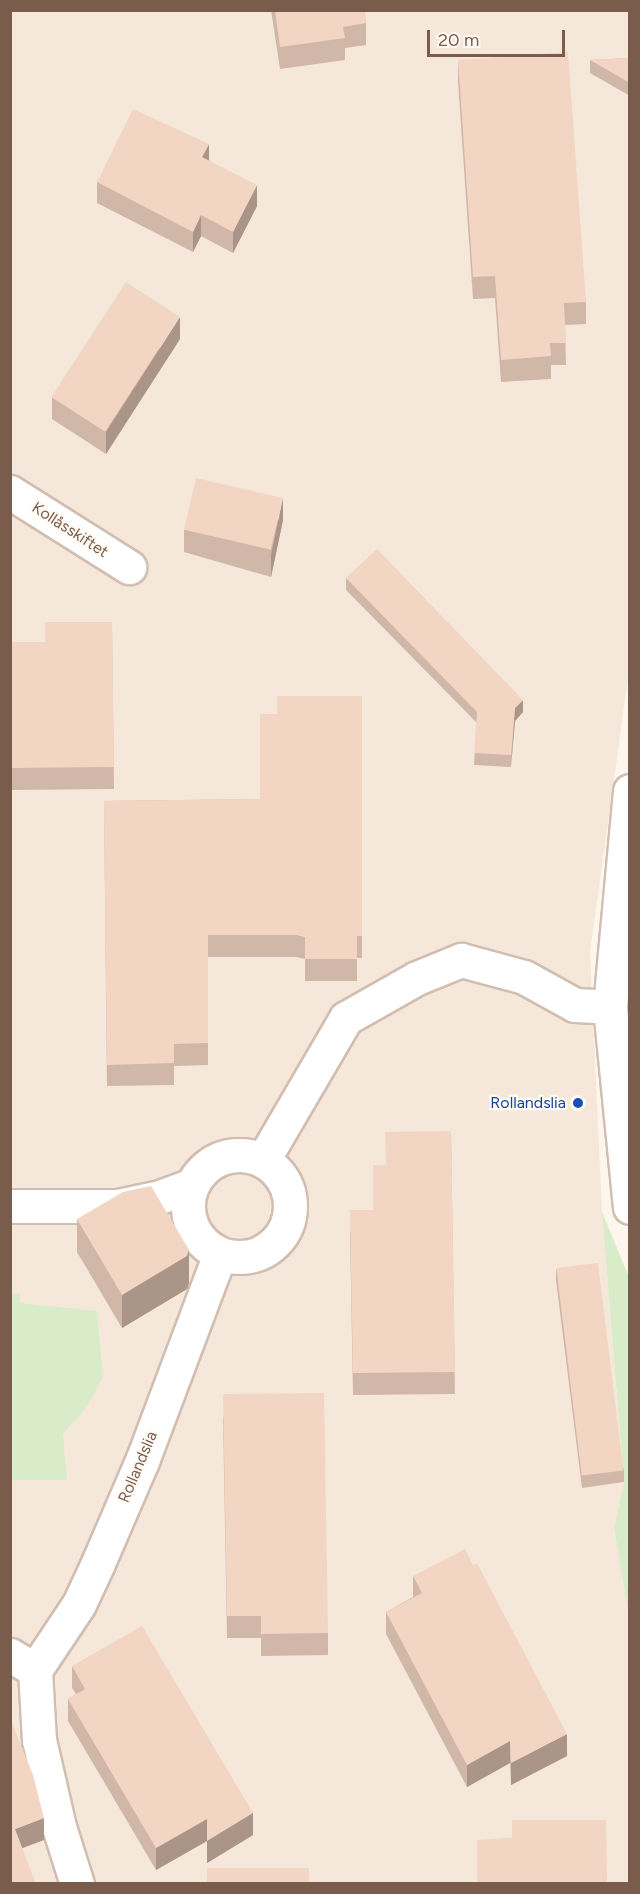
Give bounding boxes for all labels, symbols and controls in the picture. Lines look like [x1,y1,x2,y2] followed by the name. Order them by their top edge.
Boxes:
[430,18,568,56] scale bar
[438,29,479,51] text: 20 m
[28,498,112,562] street label: Kollåsskiftet
[490,1093,566,1113] place label: Rollandslia
[571,1096,585,1110] marker: Rollandslia
[114,1428,162,1506] street label: Rollandslia

